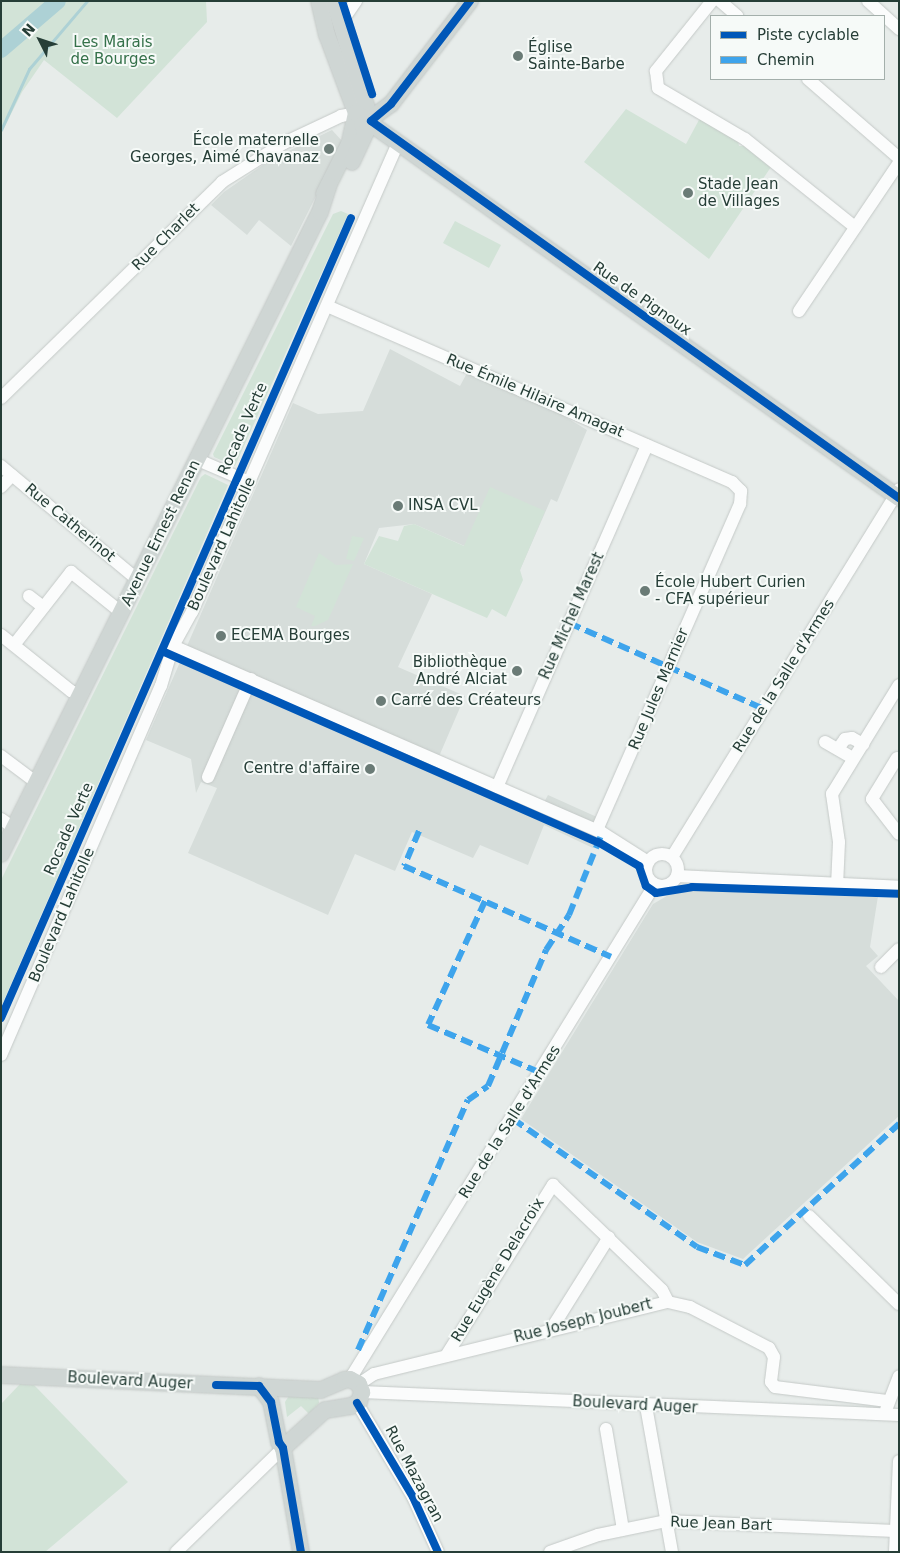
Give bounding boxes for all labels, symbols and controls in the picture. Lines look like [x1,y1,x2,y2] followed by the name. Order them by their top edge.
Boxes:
[15,15,65,65] north arrow
[710,15,885,80] legend
[19,20,39,40] text: N
[757,26,859,44] text: Piste cyclable
[71,33,155,68] park label: Les Marais de Bourges
[528,38,625,73] place label: Église Sainte-Barbe
[512,50,524,62] marker: Église Sainte-Barbe
[757,51,815,69] text: Chemin
[130,131,319,166] place label: École maternelle Georges, Aimé Chavanaz
[323,143,335,155] marker: École maternelle Georges, Aimé Chavanaz
[698,175,780,210] place label: Stade Jean de Villages
[682,187,694,199] marker: Stade Jean de Villages
[129,200,203,274] street label: Rue Charlet
[589,258,695,340] street label: Rue de Pignoux
[444,350,626,442] street label: Rue Émile Hilaire Amagat
[215,380,271,478] street label: Rocade Verte
[118,457,204,609] street label: Avenue Ernest Renan
[184,474,260,614] street label: Boulevard Lahitolle
[21,480,119,566] street label: Rue Catherinot
[408,497,478,515] place label: INSA CVL
[392,500,404,512] marker: INSA CVL
[536,550,608,682] street label: Rue Michel Marest
[655,573,805,608] place label: École Hubert Curien - CFA supérieur
[639,585,651,597] marker: École Hubert Curien - CFA supérieur
[729,596,839,756] street label: Rue de la Salle d'Armes
[625,626,693,752] street label: Rue Jules Marnier
[231,627,350,645] place label: ECEMA Bourges
[215,630,227,642] marker: ECEMA Bourges
[413,653,507,688] place label: Bibliothèque André Alciat
[511,665,523,677] marker: Bibliothèque André Alciat
[391,692,541,710] place label: Carré des Créateurs
[375,695,387,707] marker: Carré des Créateurs
[243,760,360,778] place label: Centre d'affaire
[364,763,376,775] marker: Centre d'affaire
[41,780,97,878] street label: Rocade Verte
[25,845,99,985] street label: Boulevard Lahitolle
[455,1042,565,1202] street label: Rue de la Salle d'Armes
[448,1195,548,1345] street label: Rue Eugène Delacroix
[512,1295,654,1347] street label: Rue Joseph Joubert
[67,1369,193,1393] street label: Boulevard Auger
[572,1393,698,1417] street label: Boulevard Auger
[381,1423,447,1525] street label: Rue Mazagran
[670,1513,772,1535] street label: Rue Jean Bart

